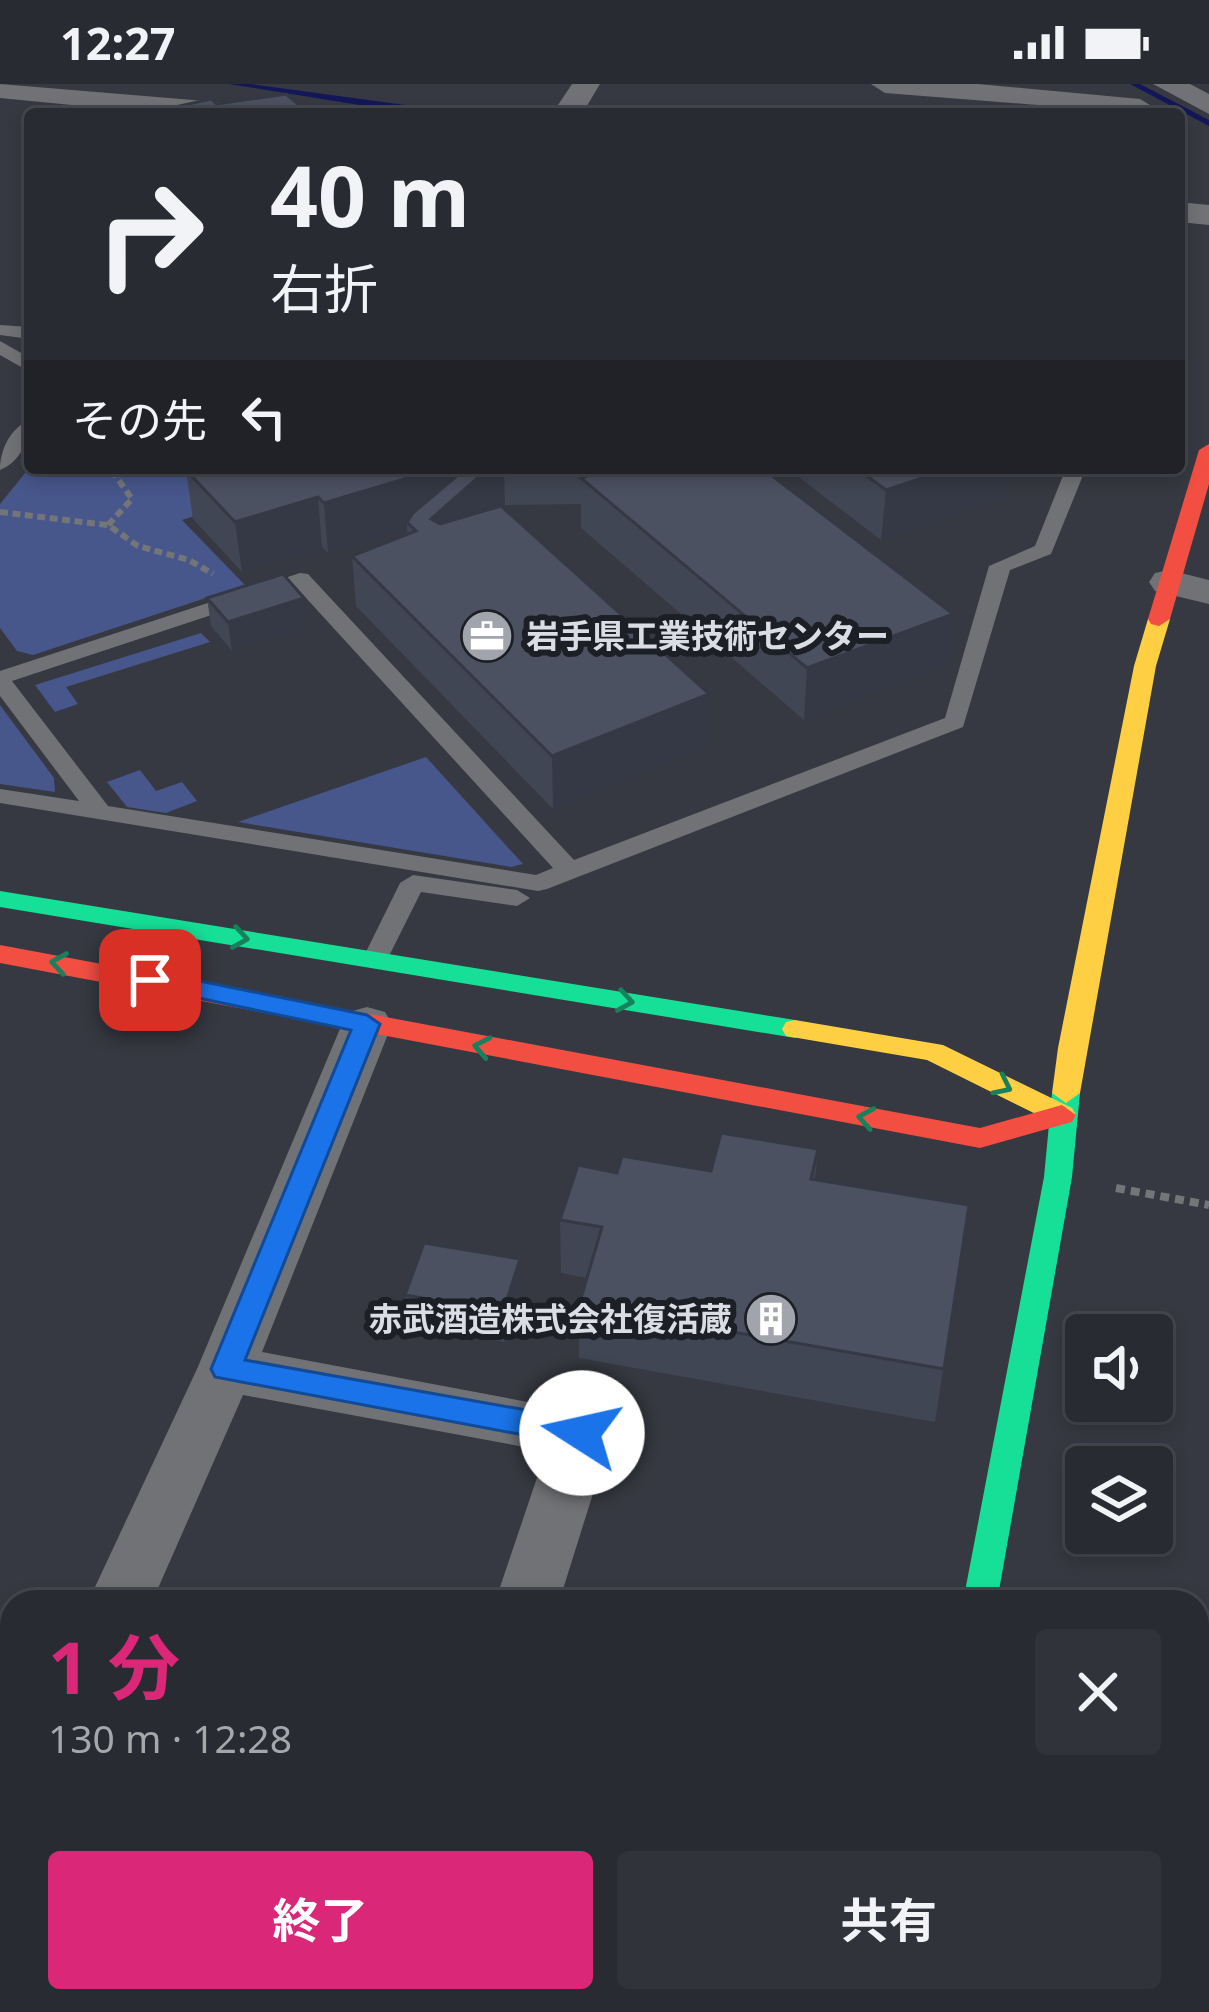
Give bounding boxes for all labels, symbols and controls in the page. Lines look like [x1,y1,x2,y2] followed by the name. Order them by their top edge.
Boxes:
[60,12,176,73] text: 12:27
[270,137,470,252] text: 40 m
[72,156,228,312] icon: right
[270,251,378,325] text: 右折
[231,384,297,450] icon: left
[72,389,207,450] text: その先
[459,608,515,664] office icon: 岩手県工業技術センター
[526,613,889,658] place label: 岩手県工業技術センター
[230,925,250,950] one-way arrow
[99,929,201,1031] pin
[117,947,183,1013] icon: arrive
[49,952,69,977] one-way arrow
[614,988,634,1013] one-way arrow
[473,1035,493,1061] one-way arrow
[991,1072,1012,1095] one-way arrow
[856,1106,876,1131] one-way arrow
[743,1291,799,1347] building icon: 赤武酒造株式会社復活蔵
[369,1296,732,1341] place label: 赤武酒造株式会社復活蔵
[1065,1314,1173,1554] map controls
[1065,1314,1173,1422] button: sound
[519,1370,645,1496] position arrow
[1065,1446,1173,1554] button: layers
[48,1617,180,1715] text: 1 分
[1035,1629,1161,1755] button: close
[48,1711,292,1764] text: 130 m · 12:28
[48,1851,593,1989] button: 終了
[617,1851,1161,1989] button: 共有

